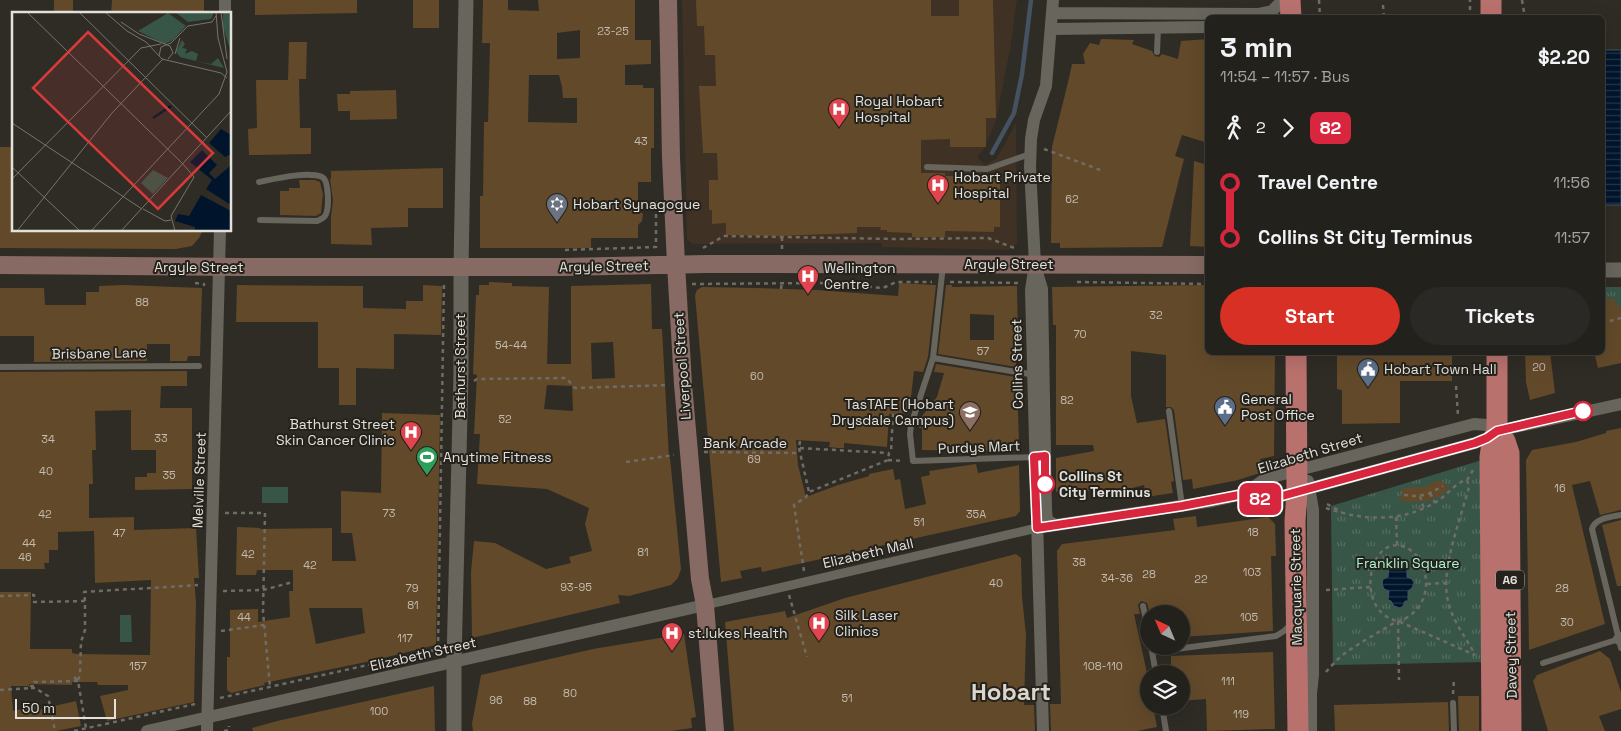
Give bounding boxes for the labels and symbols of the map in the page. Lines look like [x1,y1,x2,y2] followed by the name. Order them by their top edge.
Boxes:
[12,12,231,231] inset map
[597,24,629,38] house number: 23-25
[855,92,943,126] place label: Royal Hobart Hospital
[827,97,851,128] hospital icon: Royal Hobart Hospital
[634,134,648,148] house number: 43
[954,168,1051,202] place label: Hobart Private Hospital
[926,173,950,204] hospital icon: Hobart Private Hospital
[545,192,569,223] synagogue icon: Hobart Synagogue
[1065,192,1079,206] house number: 62
[573,195,700,213] place label: Hobart Synagogue
[964,255,1054,273] street label: Argyle Street
[559,256,649,276] street label: Argyle Street
[154,258,244,276] street label: Argyle Street
[824,259,896,293] place label: Wellington Centre
[796,264,820,295] hospital icon: Wellington Centre
[135,295,149,309] house number: 88
[1149,308,1163,322] house number: 32
[669,311,695,421] street label: Liverpool Street
[451,313,469,419] street label: Bathurst Street
[1007,319,1027,409] street label: Collins Street
[1073,327,1087,341] house number: 70
[495,338,527,352] house number: 54-44
[51,343,147,363] street label: Brisbane Lane
[977,344,989,358] house number: 57
[1356,357,1380,388] public building icon: Hobart Town Hall
[1384,360,1497,378] place label: Hobart Town Hall
[1532,360,1546,374] house number: 20
[750,369,764,383] house number: 60
[1241,390,1315,424] place label: General Post Office
[1060,393,1074,407] house number: 82
[832,395,954,429] place label: TasTAFE (Hobart Drysdale Campus)
[1213,395,1237,426] public building icon: General Post Office
[958,400,982,431] school or university icon: TasTAFE (Hobart Drysdale Campus)
[1573,401,1593,421] unlabelled marker
[498,412,512,426] house number: 52
[276,415,395,449] place label: Bathurst Street Skin Cancer Clinic
[399,420,423,451] hospital icon: Bathurst Street Skin Cancer Clinic
[1255,429,1365,477] street label: Elizabeth Street
[154,431,168,445] house number: 33
[41,432,55,446] house number: 34
[188,432,210,528] street label: Melville Street
[703,434,787,452] street label: Bank Arcade
[937,437,1021,457] street label: Purdys Mart
[415,445,439,476] sports icon: Anytime Fitness
[443,448,552,466] place label: Anytime Fitness
[747,452,761,466] house number: 69
[39,464,53,478] house number: 40
[1059,467,1151,501] place label: Collins St City Terminus
[162,468,176,482] house number: 35
[1035,474,1055,494] marker: Collins St City Terminus
[1554,481,1566,495] house number: 16
[1238,483,1282,515] line badge: 82
[383,506,396,520] house number: 73
[38,507,52,521] house number: 42
[966,507,986,521] house number: 35A
[913,515,925,529] house number: 51
[1247,525,1259,539] house number: 18
[113,526,125,540] house number: 47
[1286,528,1306,646] street label: Macquarie Street
[821,534,915,572] street label: Elizabeth Mall
[22,536,36,550] house number: 44
[637,545,649,559] house number: 81
[241,547,255,561] house number: 42
[18,550,32,564] house number: 46
[1356,554,1460,572] park label: Franklin Square
[1072,555,1086,569] house number: 38
[303,558,317,572] house number: 42
[1243,565,1262,579] house number: 103
[1142,567,1156,581] house number: 28
[1496,570,1524,590] road number: A6
[1101,571,1133,585] house number: 34-36
[1194,572,1208,586] house number: 22
[989,576,1003,590] house number: 40
[560,580,592,594] house number: 93-95
[406,581,419,595] house number: 79
[1555,581,1569,595] house number: 28
[407,598,419,612] house number: 81
[1140,605,1190,655] north arrow
[835,606,898,640] place label: Silk Laser Clinics
[237,610,251,624] house number: 44
[1240,610,1259,624] house number: 105
[807,611,831,642] hospital icon: Silk Laser Clinics
[1501,611,1521,699] street label: Davey Street
[1560,615,1574,629] house number: 30
[660,621,684,652] hospital icon: st.lukes Health
[688,624,788,642] place label: st.lukes Health
[397,631,413,645] house number: 117
[368,633,478,675] street label: Elizabeth Street
[129,659,147,673] house number: 157
[1083,659,1123,673] house number: 108-110
[1221,674,1235,688] house number: 111
[971,676,1051,707] district label: Hobart
[563,686,577,700] house number: 80
[841,691,853,705] house number: 51
[489,693,503,707] house number: 96
[523,694,537,708] house number: 88
[15,696,116,719] scale bar
[370,704,388,718] house number: 100
[1233,707,1249,721] house number: 119

